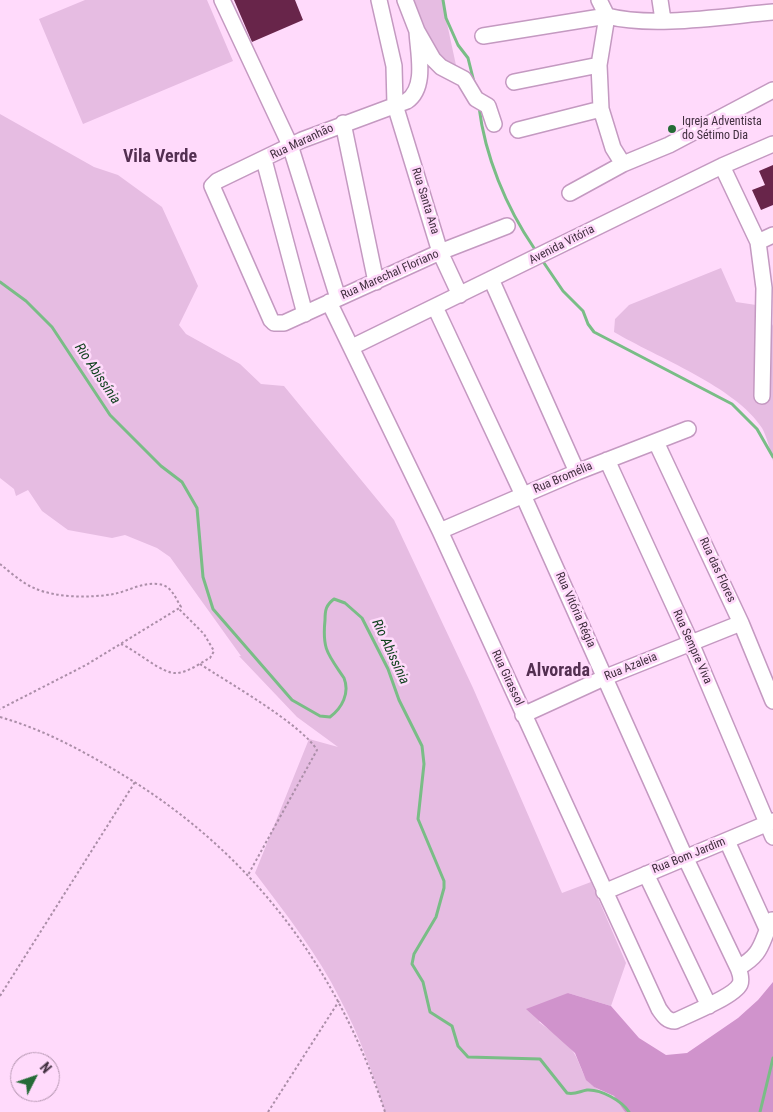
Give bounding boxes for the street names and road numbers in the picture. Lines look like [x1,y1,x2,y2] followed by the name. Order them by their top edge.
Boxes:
[268,121,336,163] street label: Rua Maranhão
[408,166,442,236] street label: Rua Santa Ana
[527,222,597,268] street label: Avenida Vitória
[339,247,441,303] street label: Rua Marechal Floriano
[531,459,595,497] street label: Rua Bromélia
[696,535,738,605] street label: Rua das Flores
[552,570,598,650] street label: Rua Vitória Régia
[669,608,715,686] street label: Rua Sempre Viva
[488,648,526,708] street label: Rua Girassol
[603,650,659,684] street label: Rua Azaleia
[650,835,728,877] street label: Rua Bom Jardim

